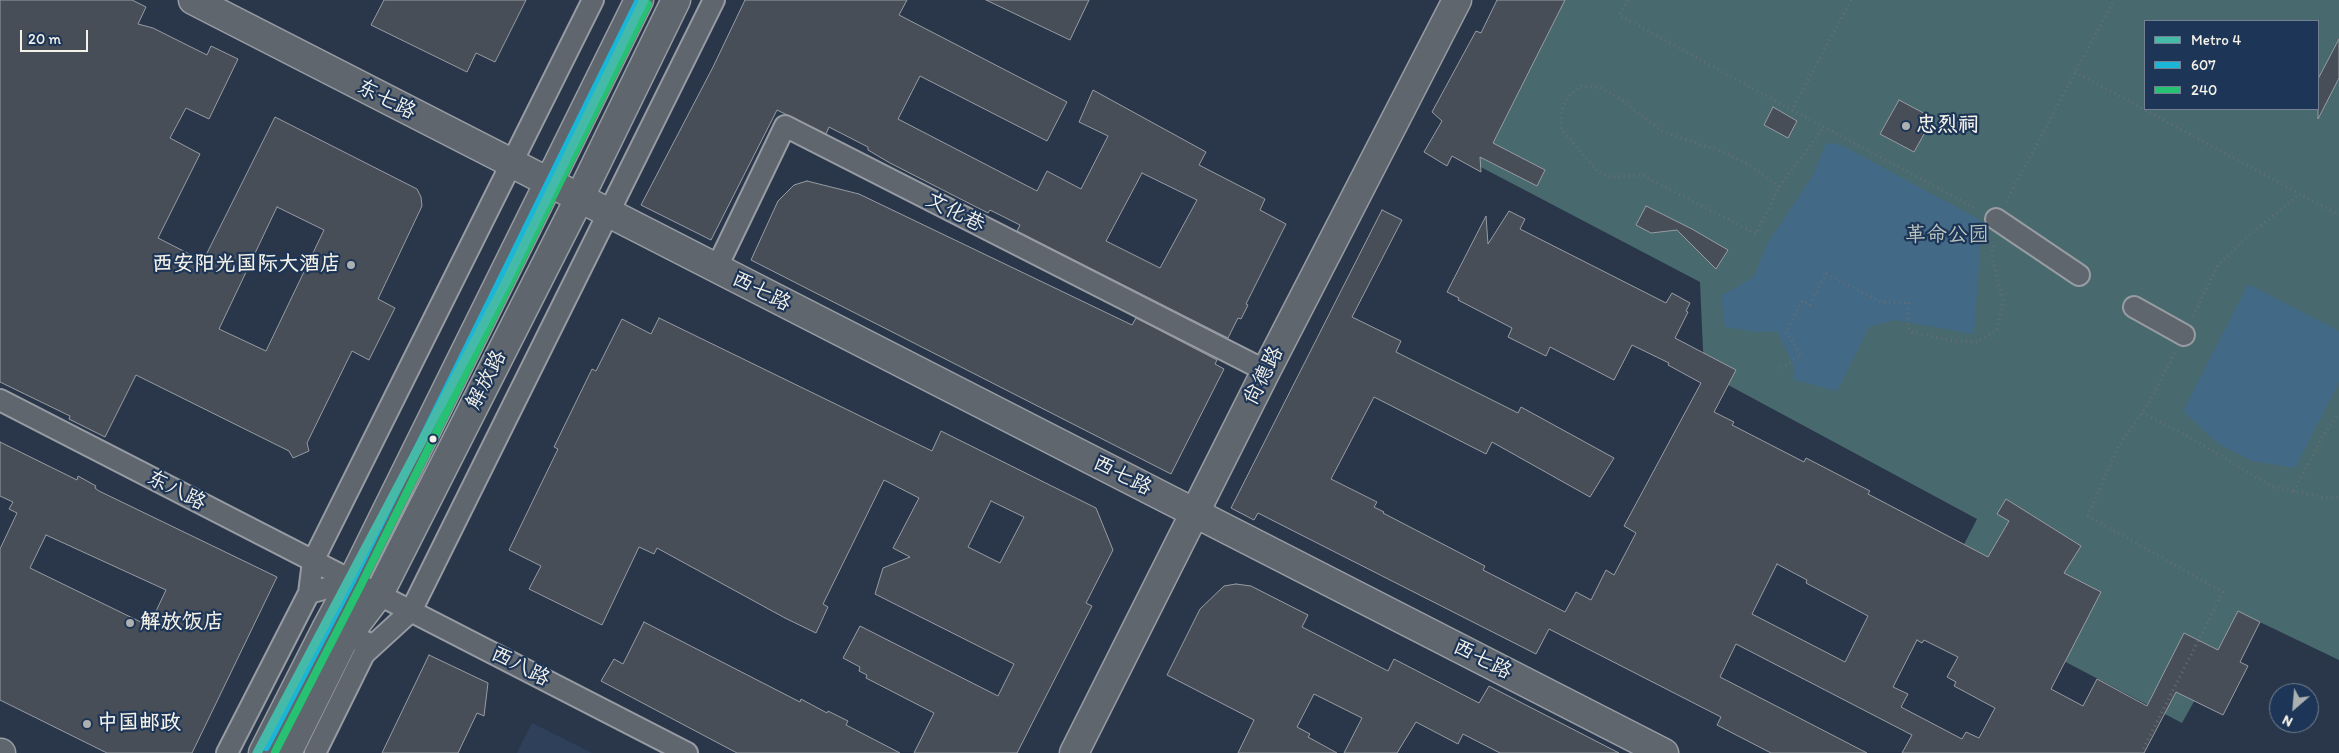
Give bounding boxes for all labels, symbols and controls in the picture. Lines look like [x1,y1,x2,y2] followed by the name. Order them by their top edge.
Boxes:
[22,20,90,52] scale bar
[2144,20,2319,110] legend
[28,30,61,48] text: 20 m
[2191,31,2241,49] text: Metro 4
[2191,56,2216,74] text: 607
[352,74,420,126] street label: 东七路
[2191,81,2217,99] text: 240
[1916,113,1979,139] place label: 忠烈祠
[1900,120,1912,132] marker: 忠烈祠
[921,187,989,239] street label: 文化巷
[1905,223,1989,249] park label: 革命公园
[152,252,341,278] place label: 西安阳光国际大酒店
[345,259,357,271] marker: 西安阳光国际大酒店
[727,266,795,318] street label: 西七路
[1238,342,1290,410] street label: 尚德路
[461,346,513,414] street label: 解放路
[428,434,438,444] unlabelled marker
[1088,450,1156,502] street label: 西七路
[142,465,210,517] street label: 东八路
[140,610,224,636] place label: 解放饭店
[124,617,136,629] marker: 解放饭店
[1448,634,1516,686] street label: 西七路
[486,641,554,693] street label: 西八路
[2269,683,2319,733] north arrow
[97,711,181,737] place label: 中国邮政
[2279,711,2295,731] text: N
[81,718,93,730] marker: 中国邮政

